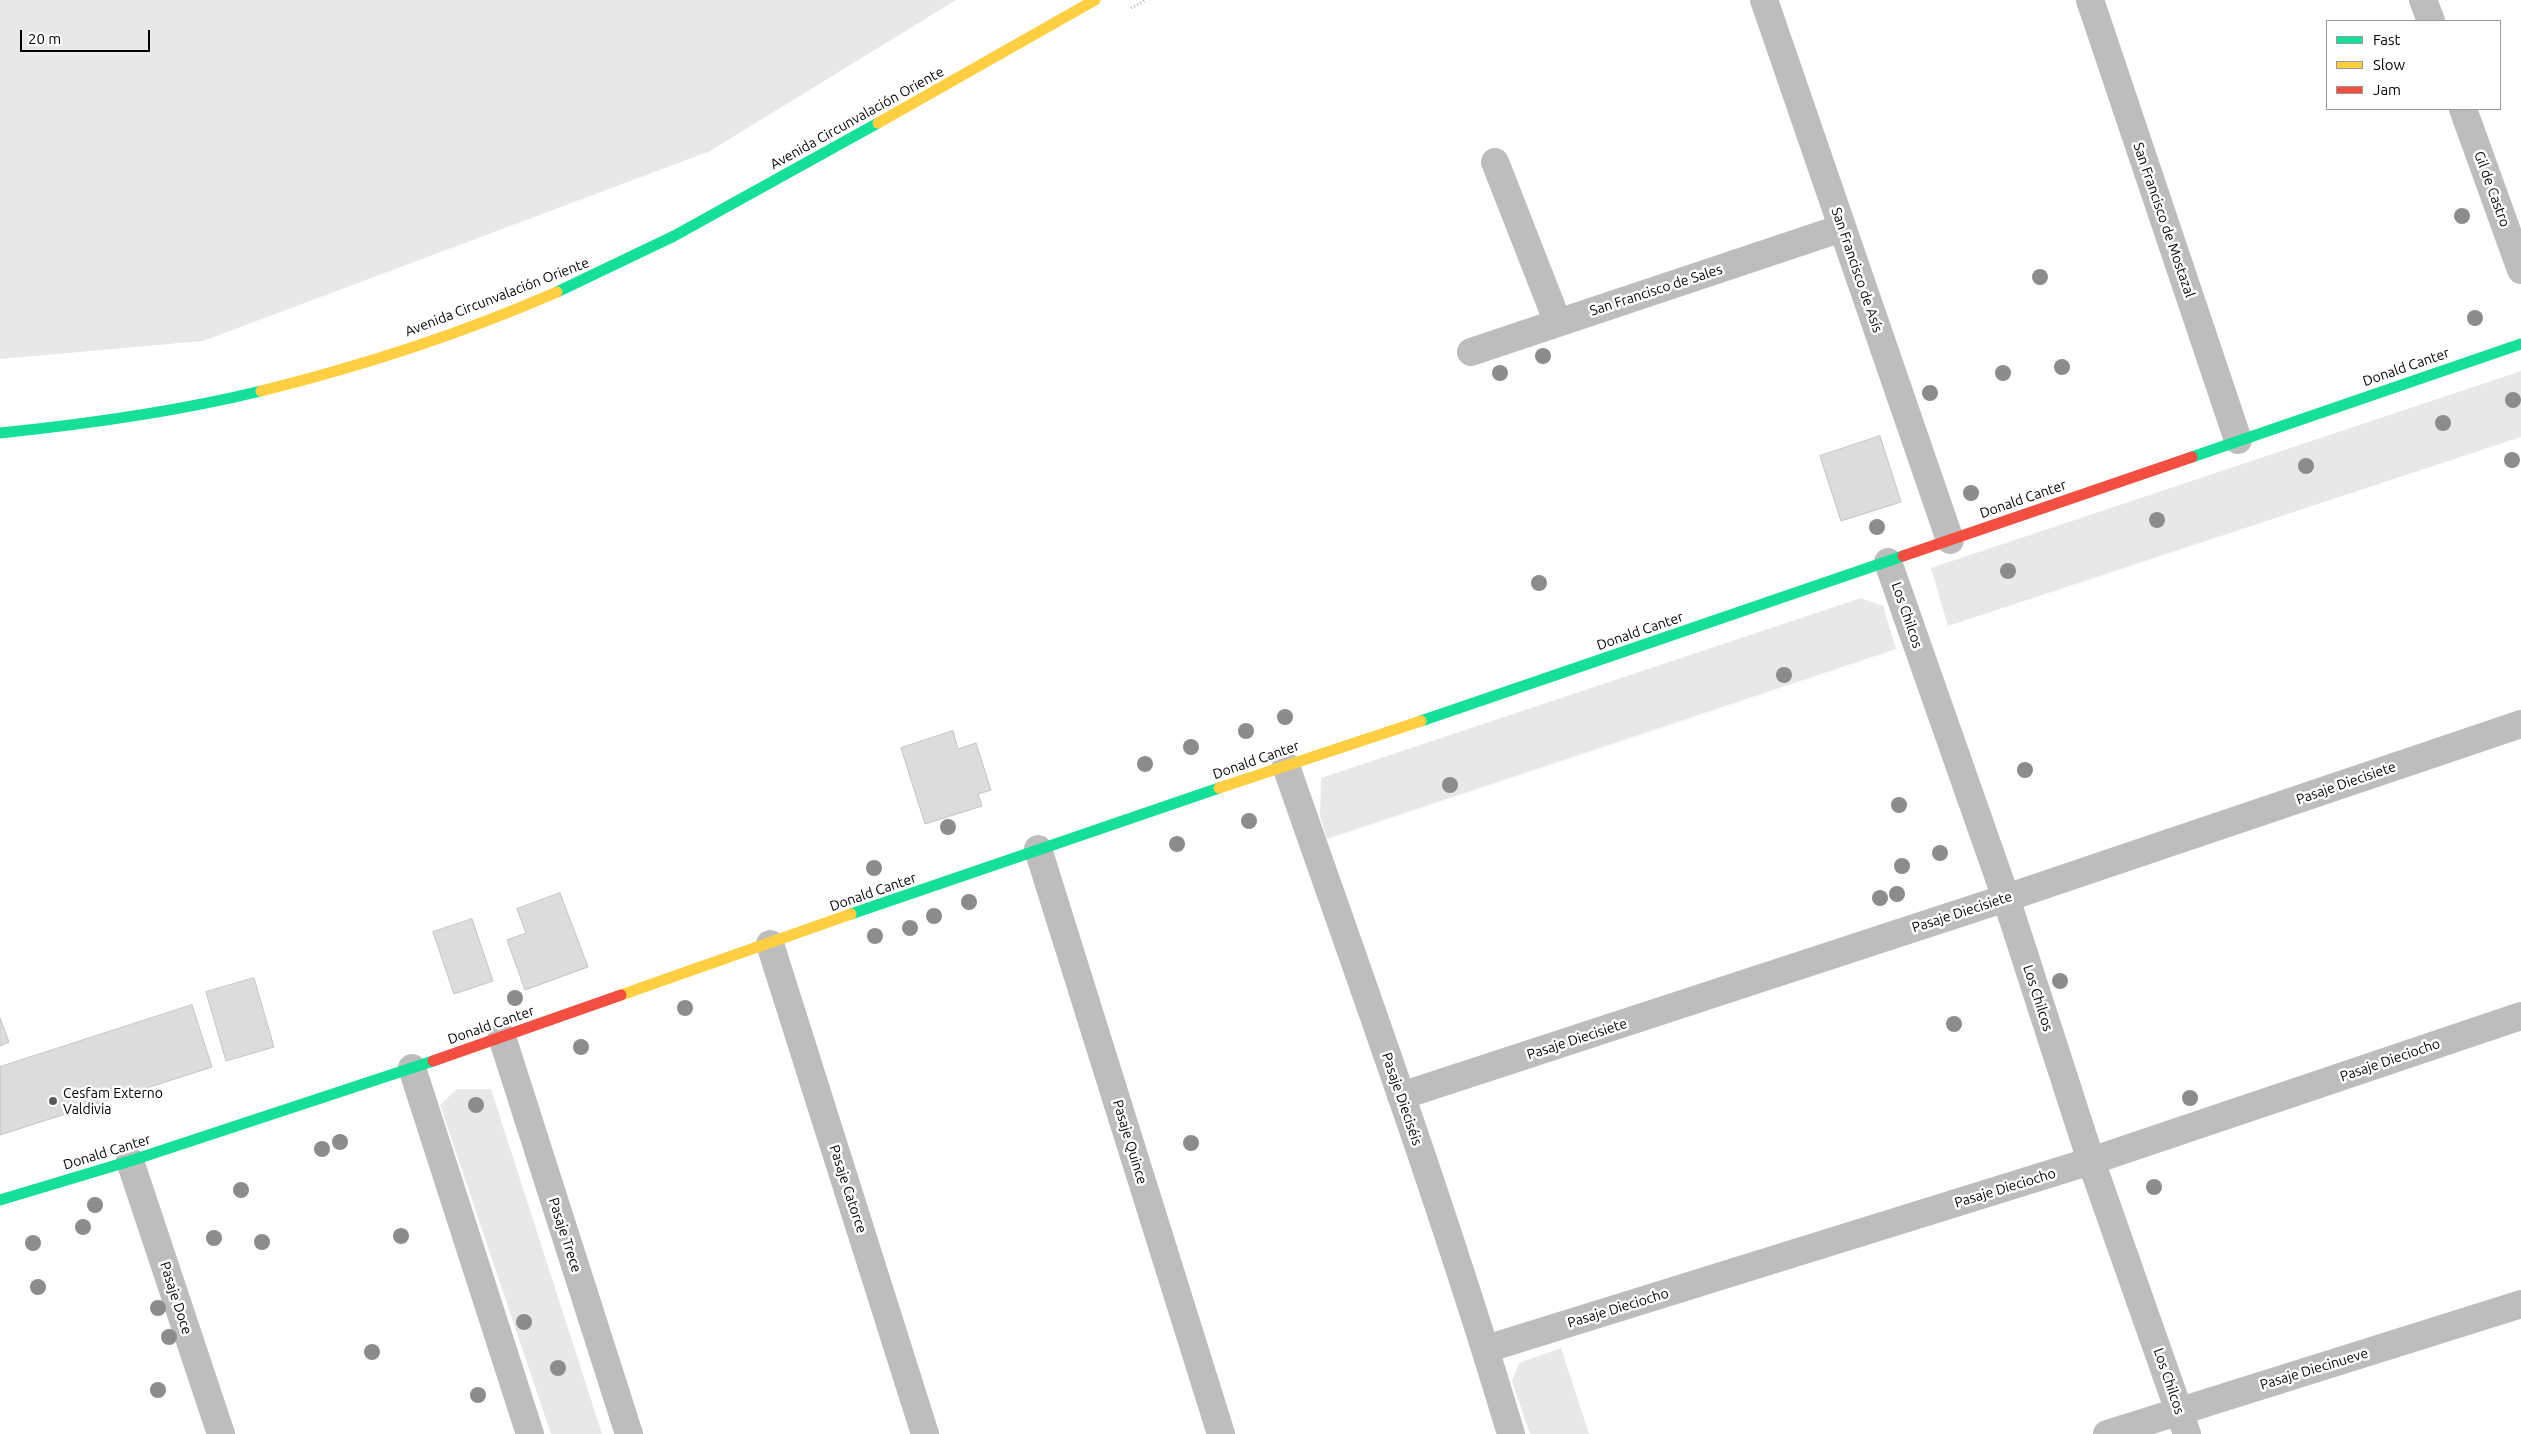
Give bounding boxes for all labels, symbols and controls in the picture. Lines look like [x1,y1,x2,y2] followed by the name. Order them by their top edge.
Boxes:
[22,20,152,52] scale bar
[2326,20,2501,110] legend
[28,30,61,47] text: 20 m
[2373,31,2400,48] text: Fast
[2373,56,2405,73] text: Slow
[767,63,947,173] street label: Avenida Circunvalación Oriente
[2373,81,2401,98] text: Jam
[2130,140,2198,300] street label: San Francisco de Mostazal
[2471,149,2513,229] street label: Gil de Castro
[1828,205,1886,335] street label: San Francisco de Asís
[403,254,591,340] street label: Avenida Circunvalación Oriente
[1588,261,1724,319] street label: San Francisco de Sales
[2360,344,2452,390] street label: Donald Canter
[1977,476,2069,522] street label: Donald Canter
[1888,580,1926,650] street label: Los Chilcos
[1594,608,1686,654] street label: Donald Canter
[1210,737,1302,783] street label: Donald Canter
[2294,758,2398,808] street label: Pasaje Diecisiete
[827,869,919,915] street label: Donald Canter
[1910,888,2014,936] street label: Pasaje Diecisiete
[2019,963,2057,1033] street label: Los Chilcos
[445,1002,537,1048] street label: Donald Canter
[1525,1015,1629,1063] street label: Pasaje Diecisiete
[2338,1035,2442,1085] street label: Pasaje Dieciocho
[1378,1050,1426,1148] street label: Pasaje Dieciséis
[63,1085,163,1118] place label: Cesfam Externo Valdivia
[47,1095,59,1107] marker: Cesfam Externo Valdivia
[1109,1098,1151,1186] street label: Pasaje Quince
[61,1131,153,1173] street label: Donald Canter
[826,1143,870,1235] street label: Pasaje Catorce
[1952,1165,2058,1211] street label: Pasaje Dieciocho
[545,1196,585,1274] street label: Pasaje Trece
[156,1260,196,1336] street label: Pasaje Doce
[1565,1285,1671,1331] street label: Pasaje Dieciocho
[2258,1345,2370,1393] street label: Pasaje Diecinueve
[2150,1346,2188,1416] street label: Los Chilcos

